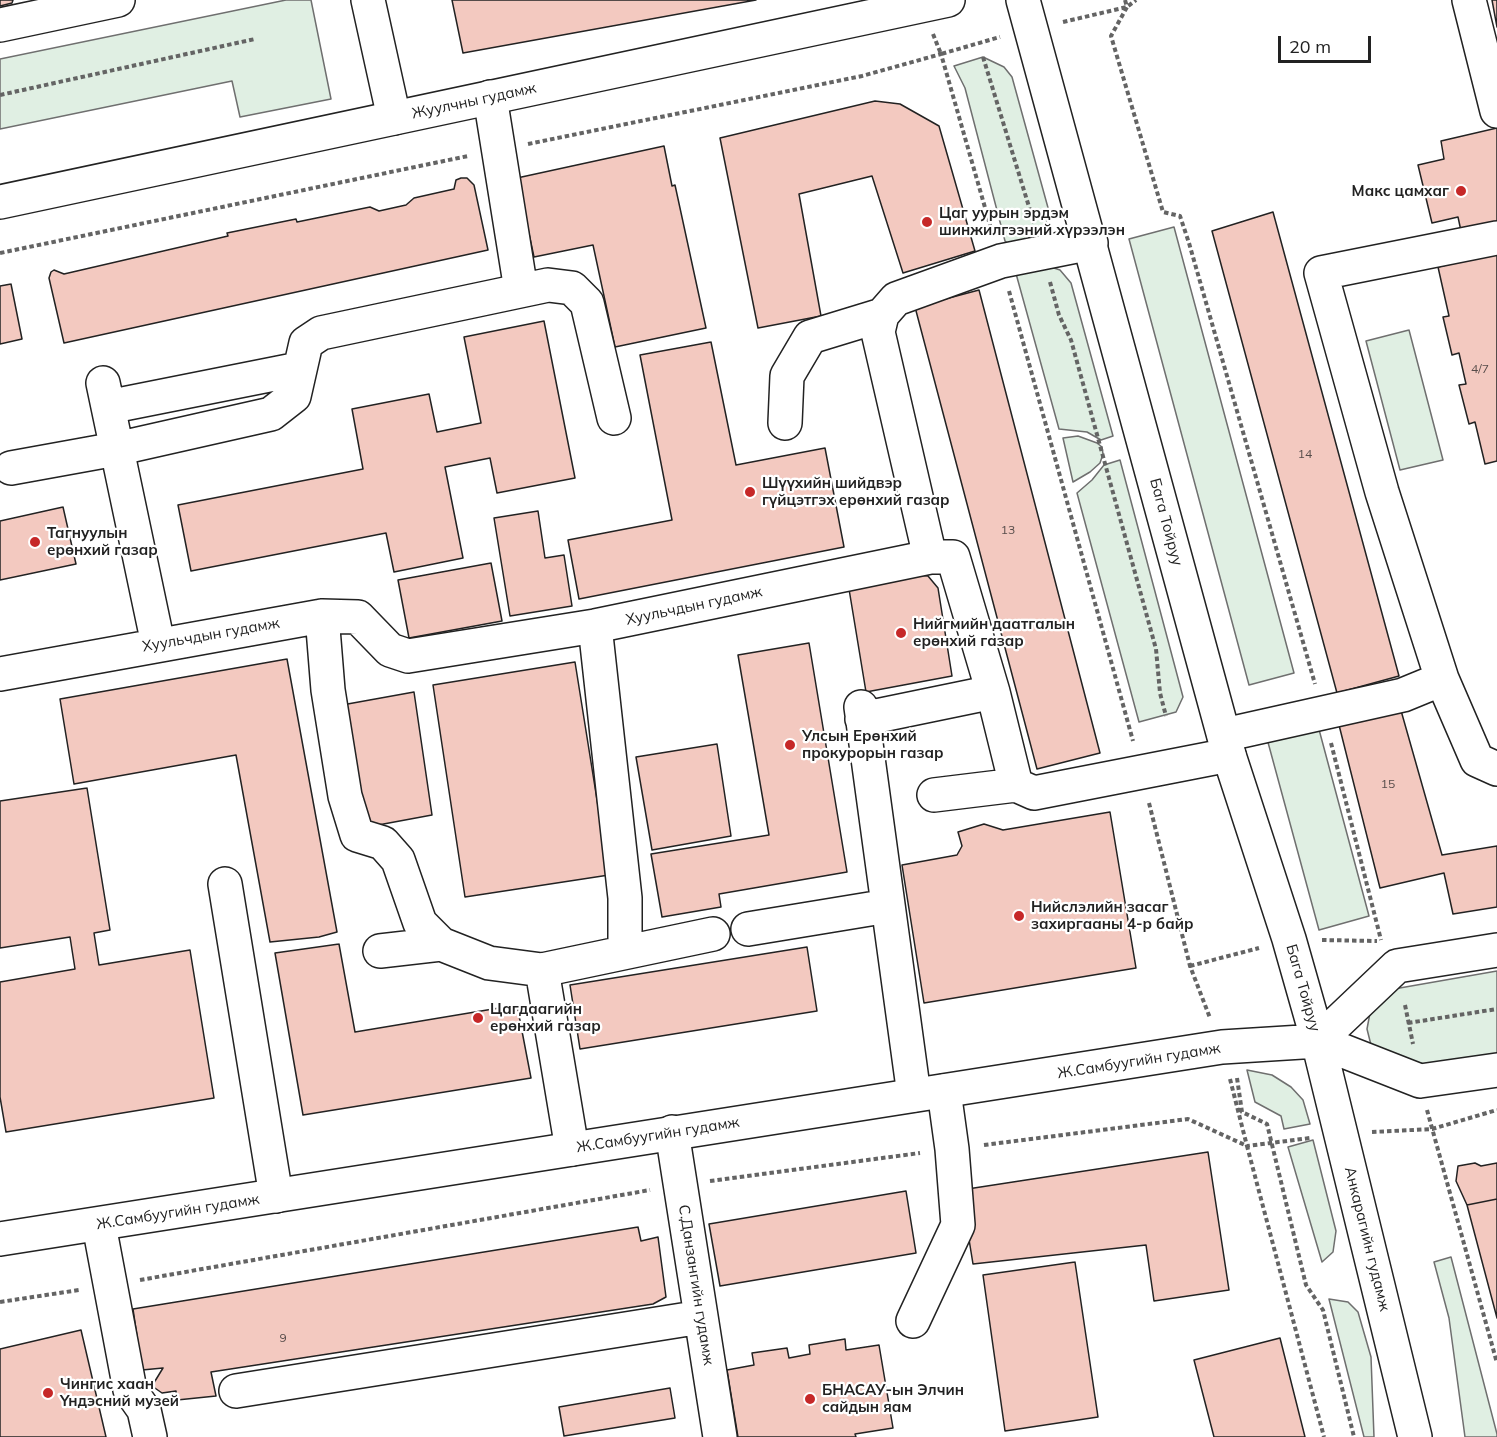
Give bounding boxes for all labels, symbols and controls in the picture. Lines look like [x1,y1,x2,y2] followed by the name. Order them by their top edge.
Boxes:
[1281,24,1374,62] scale bar
[1289,35,1331,58] text: 20 m
[410,79,538,123] street label: Жуулчны гудамж
[1352,182,1449,200] place label: Макс цамхаг
[1454,184,1468,198] marker: Макс цамхаг
[939,204,1125,239] place label: Цаг уурын эрдэм шинжилгээний хүрээлэн
[920,215,934,229] marker: Цаг уурын эрдэм шинжилгээний хүрээлэн
[1471,362,1489,376] house number: 4/7
[1298,447,1312,461] house number: 14
[762,474,950,509] place label: Шүүхийн шийдвэр гүйцэтгэх ерөнхий газар
[1146,476,1186,568] street label: Бага Тойруу
[743,485,757,499] marker: Шүүхийн шийдвэр гүйцэтгэх ерөнхий газар
[1001,523,1015,537] house number: 13
[47,524,158,559] place label: Тагнуулын ерөнхий газар
[28,535,42,549] marker: Тагнуулын ерөнхий газар
[624,583,764,629] street label: Хуульчдын гудамж
[141,614,281,656] street label: Хуульчдын гудамж
[913,615,1075,650] place label: Нийгмийн даатгалын ерөнхий газар
[894,626,908,640] marker: Нийгмийн даатгалын ерөнхий газар
[802,727,944,762] place label: Улсын Ерөнхий прокурорын газар
[783,738,797,752] marker: Улсын Ерөнхий прокурорын газар
[1381,777,1395,791] house number: 15
[1031,898,1193,933] place label: Нийслэлийн засаг захиргааны 4-р байр
[1012,909,1026,923] marker: Нийслэлийн засаг захиргааны 4-р байр
[1282,942,1324,1034] street label: Бага Тойруу
[490,1000,601,1035] place label: Цагдаагийн ерөнхий газар
[471,1011,485,1025] marker: Цагдаагийн ерөнхий газар
[1056,1039,1222,1083] street label: Ж.Самбуугийн гудамж
[575,1113,741,1157] street label: Ж.Самбуугийн гудамж
[1340,1165,1394,1313] street label: Анкарагийн гудамж
[95,1190,261,1234] street label: Ж.Самбуугийн гудамж
[674,1203,718,1367] street label: С.Данзангийн гудамж
[279,1331,287,1345] house number: 9
[60,1375,179,1410] place label: Чингис хаан Үндэсний музей
[822,1381,964,1416] place label: БНАСАУ-ын Элчин сайдын яам
[41,1386,55,1400] marker: Чингис хаан Үндэсний музей
[803,1392,817,1406] marker: БНАСАУ-ын Элчин сайдын яам

